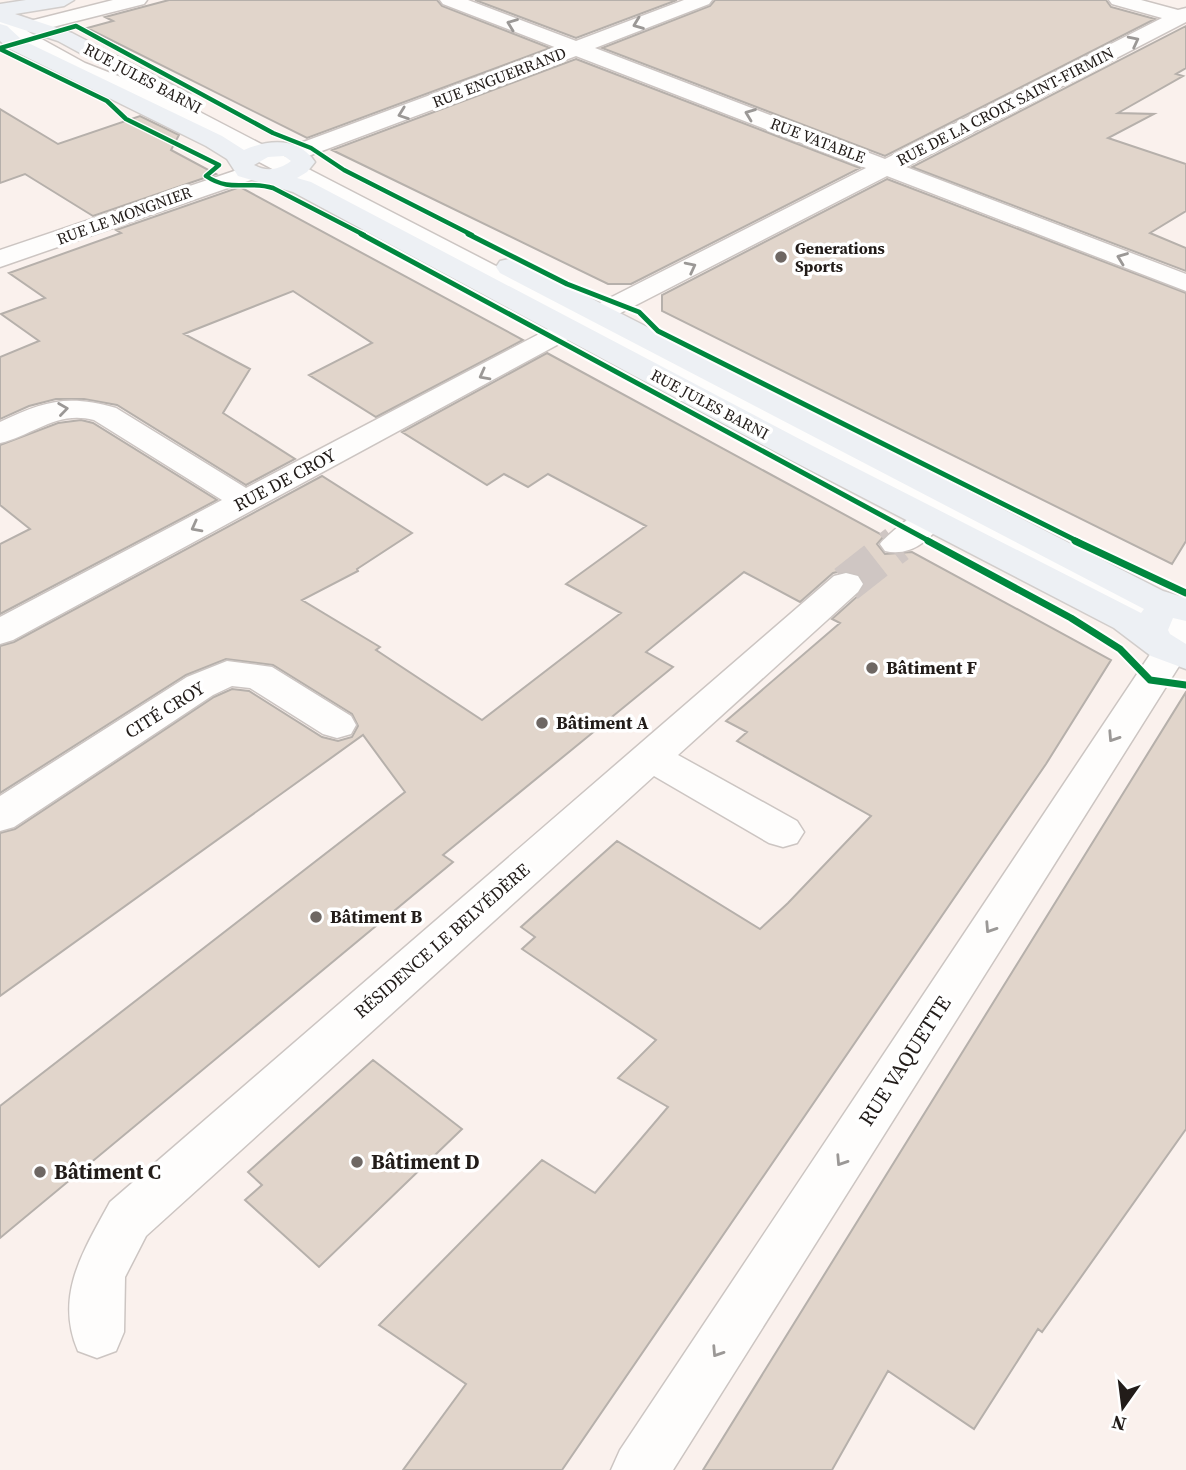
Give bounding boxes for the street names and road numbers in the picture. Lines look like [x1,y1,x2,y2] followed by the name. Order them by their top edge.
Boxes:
[80,38,206,118] street label: RUE JULES BARNI
[429,41,569,113] street label: RUE ENGUERRAND
[892,41,1118,171] street label: RUE DE LA CROIX SAINT-FIRMIN
[767,112,869,168] street label: RUE VATABLE
[53,180,195,250] street label: RUE LE MONGNIER
[647,364,773,444] street label: RUE JULES BARNI
[229,442,341,517] street label: RUE DE CROY
[120,675,210,744] street label: CITÉ CROY
[349,857,535,1024] street label: RÉSIDENCE LE BELVÉDÈRE
[852,990,958,1131] street label: RUE VAQUETTE

